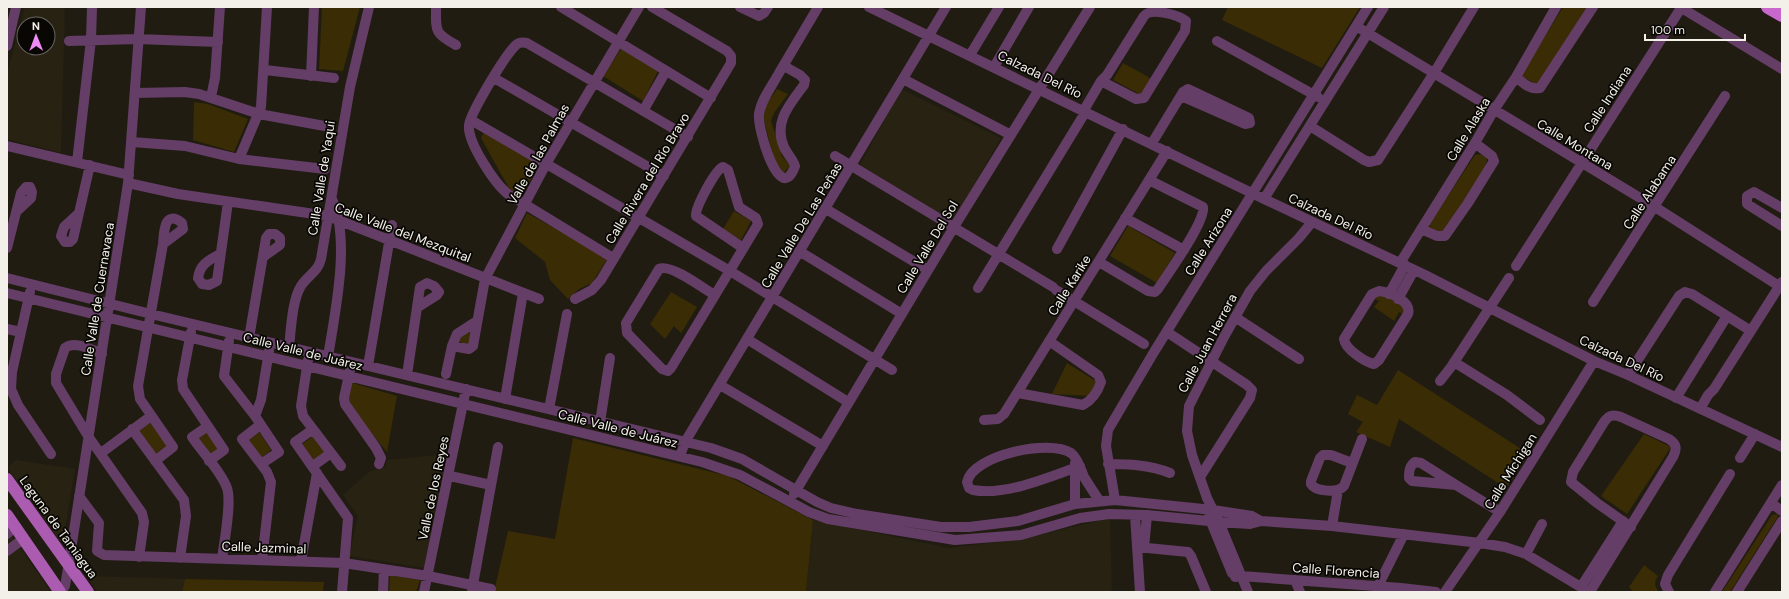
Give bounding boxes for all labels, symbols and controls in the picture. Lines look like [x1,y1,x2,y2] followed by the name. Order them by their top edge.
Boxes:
[16,16,56,56] north arrow
[1645,16,1745,42] scale bar
[32,19,40,33] text: N
[1651,22,1685,38] text: 100 m
[995,47,1085,102] street label: Calzada Del Río
[1579,63,1635,136] street label: Calle Indiana
[1443,94,1494,164] street label: Calle Alaska
[504,101,573,208] street label: Valle de las Palmas
[601,109,694,247] street label: Calle Rivera del Río Bravo
[1534,115,1616,174] street label: Calle Montana
[304,119,339,237] street label: Calle Valle de Yaqui
[1619,152,1680,233] street label: Calle Alabama
[757,159,846,291] street label: Calle Valle De Las Peñas
[1285,189,1376,244] street label: Calzada Del Río
[893,198,962,297] street label: Calle Valle Del Sol
[332,199,473,266] street label: Calle Valle del Mezquital
[1181,204,1236,279] street label: Calle Arizona
[77,221,118,377] street label: Calle Valle de Cuernavaca
[1044,252,1095,319] street label: Calle Karike
[1174,291,1241,396] street label: Calle Juan Herrera
[241,328,364,375] street label: Calle Valle de Juárez
[1576,331,1667,386] street label: Calzada Del Río
[556,405,679,452] street label: Calle Valle de Juárez
[1480,430,1541,513] street label: Calle Míchigan
[414,434,453,542] street label: Valle de los Reyes
[16,473,101,582] street label: Laguna de Tamiagua
[221,538,307,557] street label: Calle Jazminal
[1292,559,1380,582] street label: Calle Florencia

